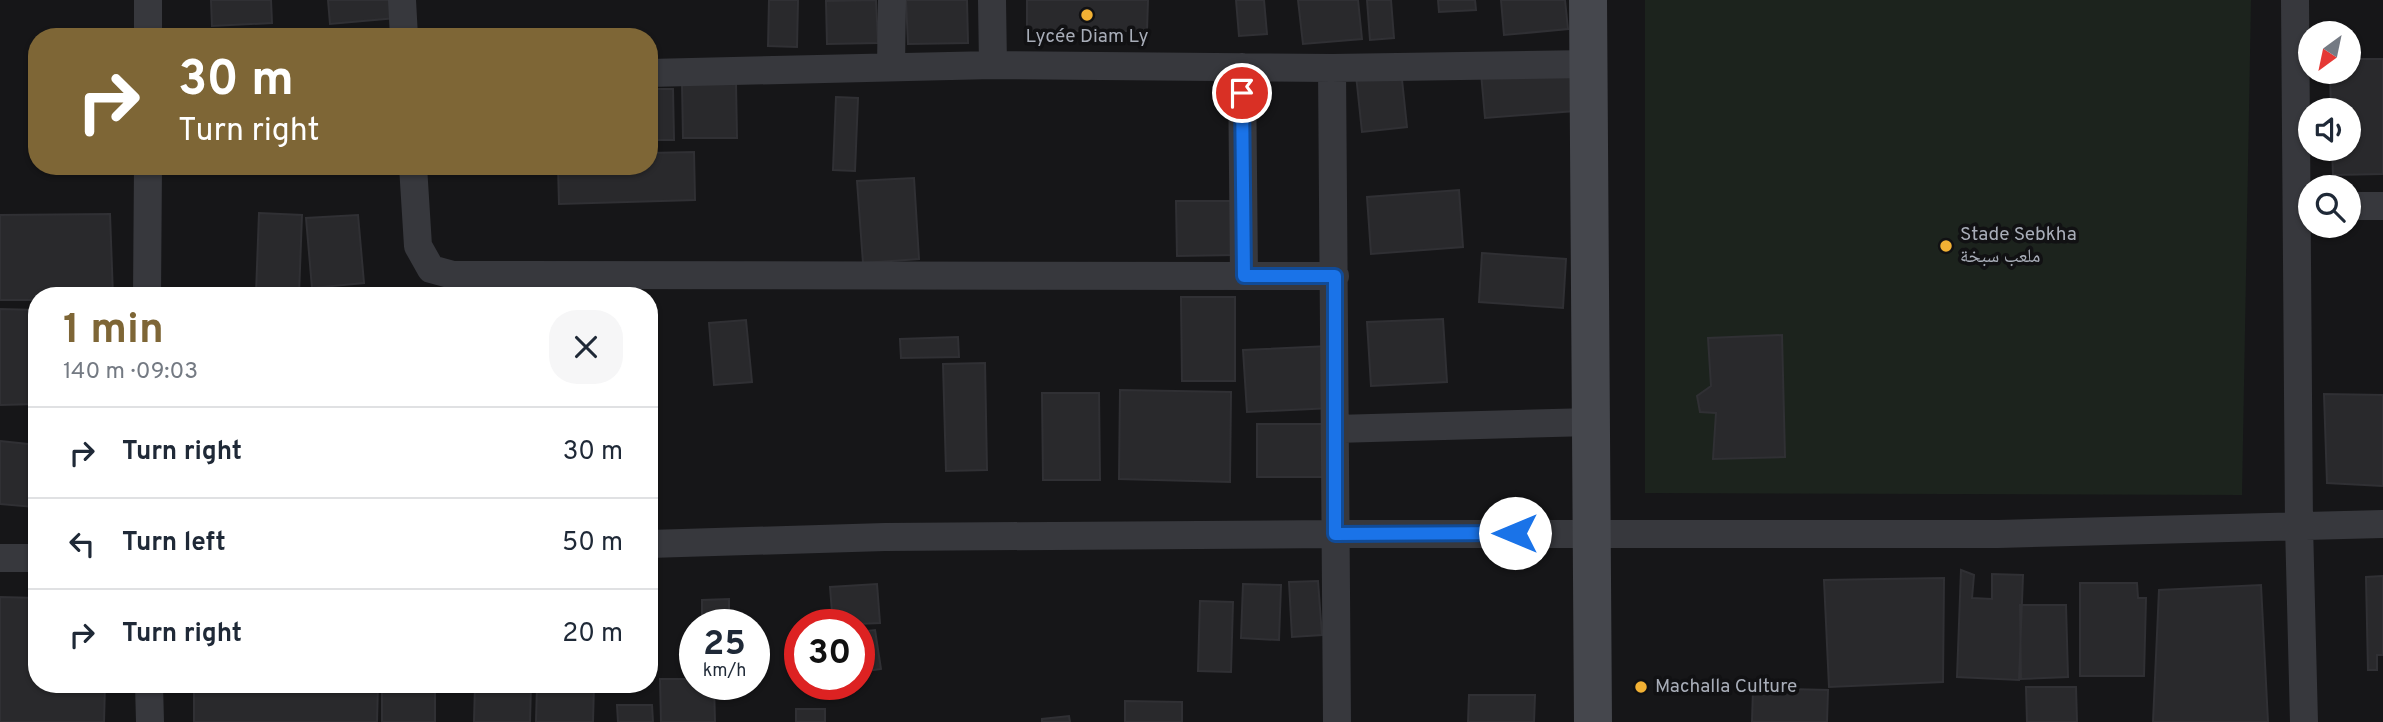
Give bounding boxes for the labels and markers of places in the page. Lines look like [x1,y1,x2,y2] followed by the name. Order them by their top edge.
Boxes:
[1079,7,1095,23] marker: Lycée Diam Ly
[1026,25,1148,49] place label: Lycée Diam Ly
[1212,63,1272,123] pin
[1960,223,2077,269] place label: Stade Sebkha ملعب سبخة
[1938,238,1954,254] marker: Stade Sebkha ملعب سبخة
[1655,675,1797,699] place label: Machalla Culture
[1633,679,1649,695] marker: Machalla Culture

